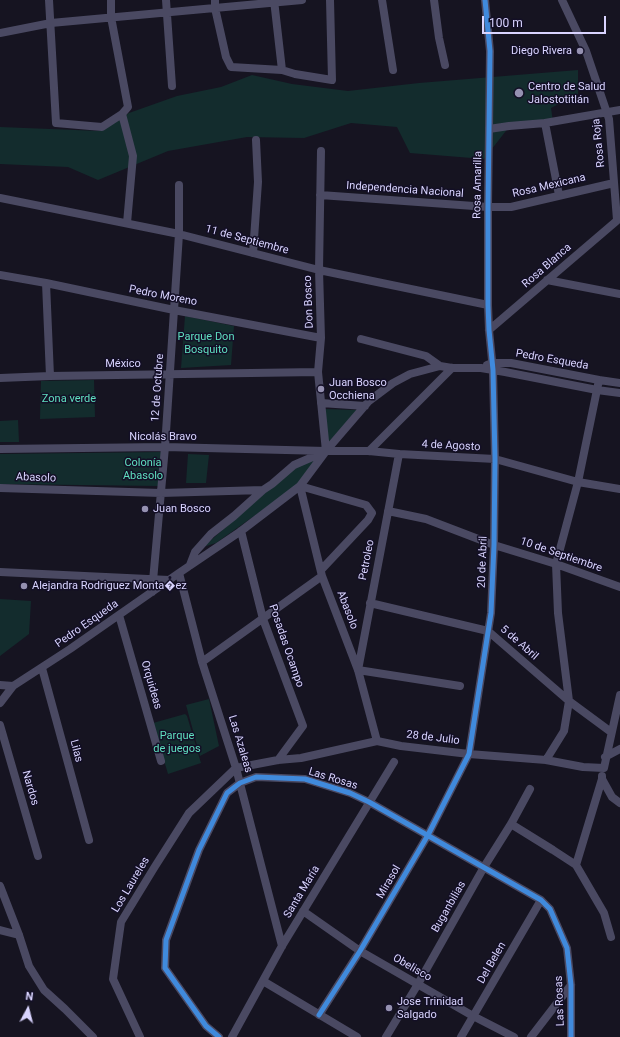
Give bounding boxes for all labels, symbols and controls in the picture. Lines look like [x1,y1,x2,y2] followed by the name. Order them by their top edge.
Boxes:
[484,8,608,34] scale bar
[489,16,523,30] text: 100 m
[511,44,572,58] place label: Diego Rivera
[575,46,585,56] marker: Diego Rivera
[528,80,606,106] place label: Centro de Salud Jalostotitlán
[513,87,525,99] marker: Centro de Salud Jalostotitlán
[590,118,608,168] street label: Rosa Roja
[471,151,485,219] street label: Rosa Amarilla
[511,171,587,201] street label: Rosa Mexicana
[346,179,464,201] street label: Independencia Nacional
[204,223,290,257] street label: 11 de Septiembre
[520,241,574,291] street label: Rosa Blanca
[301,275,317,329] street label: Don Bosco
[128,283,198,309] street label: Pedro Moreno
[178,330,234,356] park label: Parque Don Bosquito
[515,347,589,373] street label: Pedro Esqueda
[149,353,167,423] street label: 12 de Octubre
[105,357,141,371] street label: México
[329,376,387,402] place label: Juan Bosco Occhiena
[316,384,326,394] marker: Juan Bosco Occhiena
[42,392,96,406] park label: Zona verde
[129,430,197,444] street label: Nicolás Bravo
[421,438,481,454] street label: 4 de Agosto
[123,456,163,482] park label: Colonía Abasolo
[16,471,56,485] street label: Abasolo
[153,502,211,516] place label: Juan Bosco
[140,504,150,514] marker: Juan Bosco
[518,535,604,575] street label: 10 de Septiembre
[475,536,491,588] street label: 20 de Abril
[357,539,377,581] street label: Petroleo
[32,579,187,593] place label: Alejandra Rodriguez Monta�ez
[19,581,29,591] marker: Alejandra Rodriguez Monta�ez
[334,589,360,631] street label: Abasolo
[53,597,121,651] street label: Pedro Esqueda
[266,603,306,689] street label: Posadas Ocampo
[497,623,541,663] street label: 5 de Abril
[138,659,164,711] street label: Orquideas
[225,714,255,774] street label: Las Azaleas
[406,728,460,748] street label: 28 de Julio
[153,729,201,755] park label: Parque de juegos
[67,738,85,764] street label: Lilas
[307,765,359,793] street label: Las Rosas
[19,769,41,807] street label: Nardos
[109,855,153,915] street label: Los Laureles
[281,863,323,921] street label: Santa María
[374,863,404,901] street label: Mirasol
[429,879,469,935] street label: Buganbilias
[475,940,509,986] street label: Del Belen
[390,952,434,984] street label: Obelisco
[553,975,567,1027] street label: Las Rosas
[8,989,48,1029] north arrow
[25,990,34,1004] text: N
[397,995,463,1021] place label: Jose Trinidad Salgado
[384,1003,394,1013] marker: Jose Trinidad Salgado

